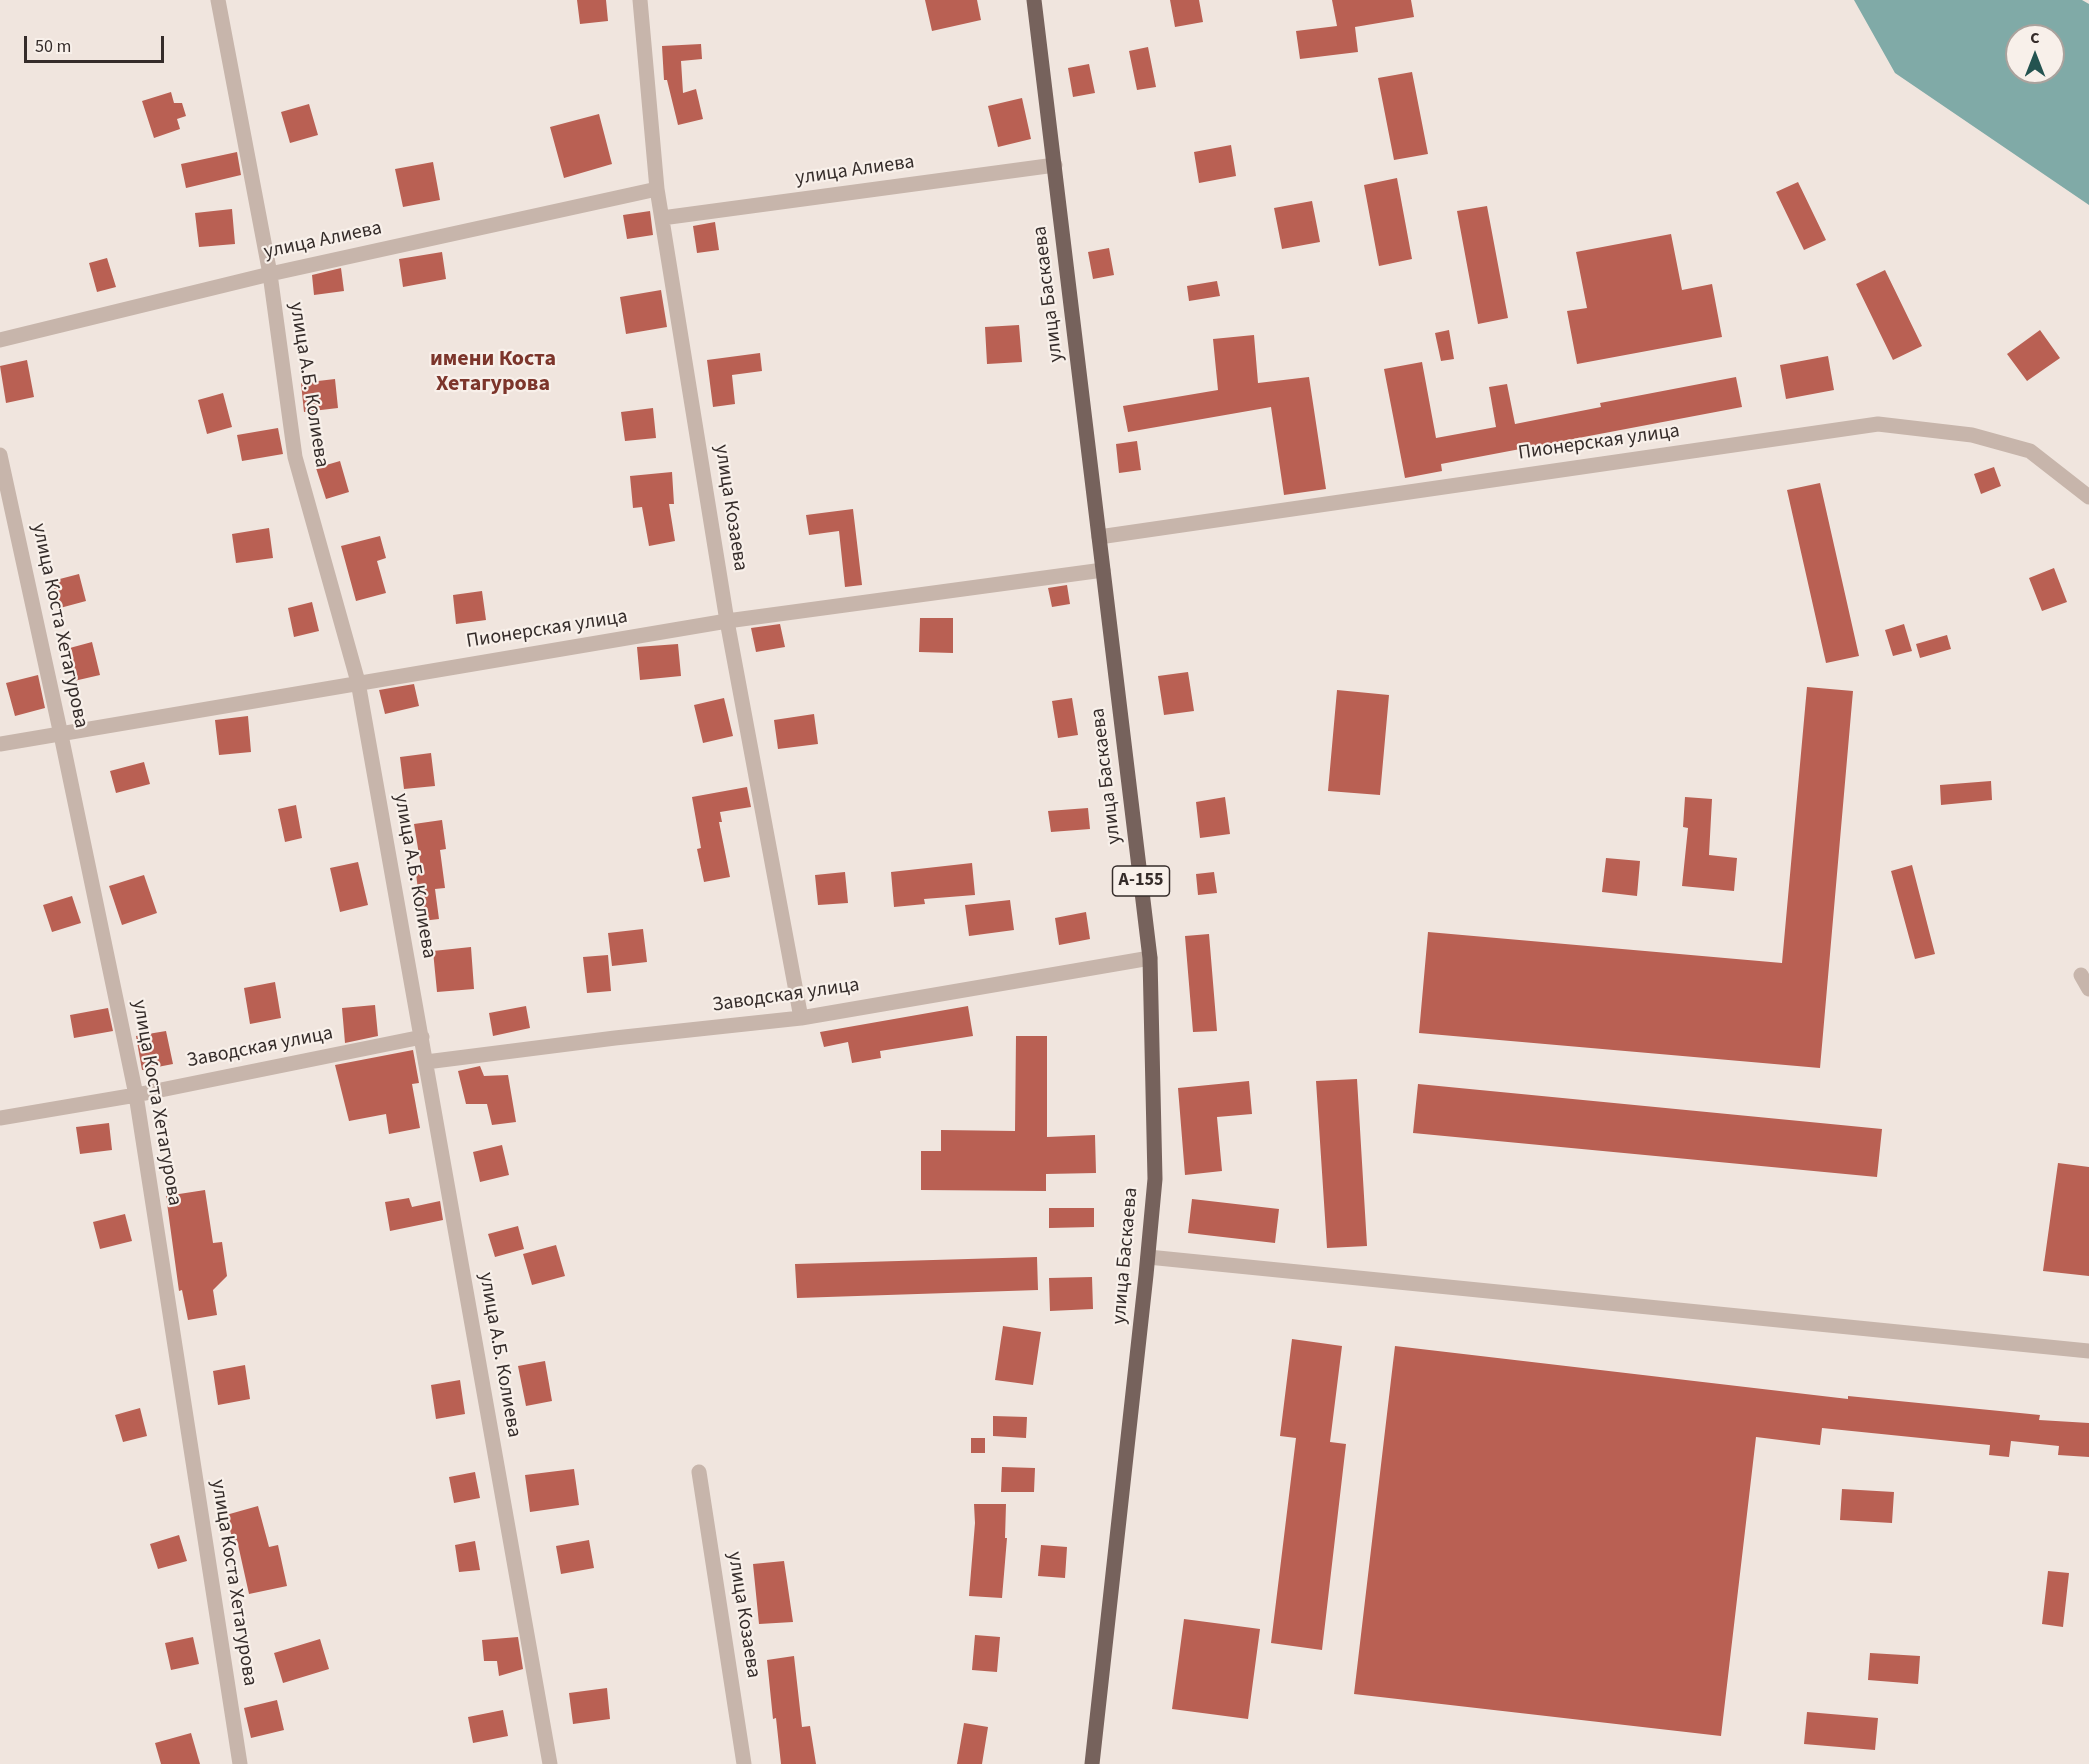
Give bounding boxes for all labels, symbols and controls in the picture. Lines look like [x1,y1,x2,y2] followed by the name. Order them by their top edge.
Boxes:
[27,24,166,62] scale bar
[2005,24,2065,84] north arrow
[2030,27,2040,49] text: С
[35,34,71,59] text: 50 m
[794,151,916,191] street label: улица Алиева
[262,217,384,265] street label: улица Алиева
[1029,224,1069,364] street label: улица Баскаева
[283,301,333,469] street label: улица А.Б. Колиева
[430,347,556,398] district label: имени Коста Хетагурова
[1517,420,1681,466] street label: Пионерская улица
[708,443,752,573] street label: улица Козаева
[26,521,92,731] street label: улица Коста Хетагурова
[465,605,629,655] street label: Пионерская улица
[1087,706,1127,846] street label: улица Баскаева
[388,792,440,960] street label: улица А.Б. Колиева
[1112,866,1170,896] road number: А-155
[711,974,861,1018] street label: Заводская улица
[126,998,186,1208] street label: улица Коста Хетагурова
[185,1022,335,1074] street label: Заводская улица
[1108,1187,1144,1325] street label: улица Баскаева
[473,1271,525,1439] street label: улица А.Б. Колиева
[205,1478,261,1688] street label: улица Коста Хетагурова
[721,1550,765,1680] street label: улица Козаева

